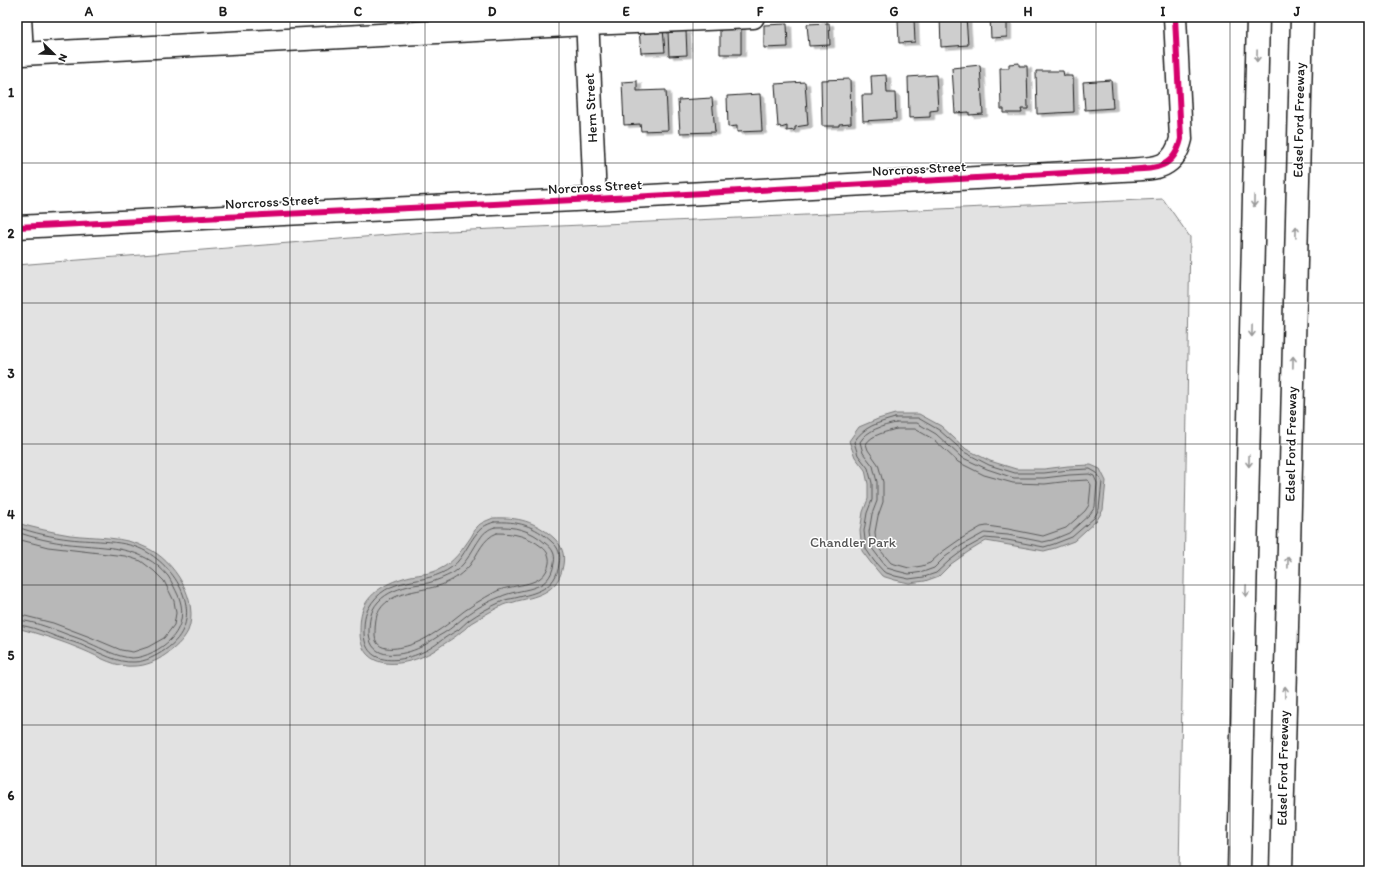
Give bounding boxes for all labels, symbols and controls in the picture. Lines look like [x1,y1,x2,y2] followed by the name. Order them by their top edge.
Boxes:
[84,4,94,19] text: A
[219,4,228,19] text: B
[354,4,363,19] text: C
[488,4,497,19] text: D
[622,4,630,19] text: E
[757,4,764,19] text: F
[890,4,899,19] text: G
[1024,4,1033,19] text: H
[1161,4,1166,19] text: I
[1293,4,1301,19] text: J
[34,34,74,74] north arrow
[1254,49,1261,62] one-way arrow
[55,52,70,64] text: N
[1289,62,1309,178] street label: Edsel Ford Freeway
[581,73,601,143] street label: Hern Street
[8,85,14,100] text: 1
[872,158,966,180] street label: Norcross Street
[548,176,642,198] street label: Norcross Street
[225,191,319,213] street label: Norcross Street
[1251,194,1258,207] one-way arrow
[8,226,15,241] text: 2
[1293,226,1300,239] one-way arrow
[1248,324,1255,337] one-way arrow
[1289,356,1297,369] one-way arrow
[7,366,15,381] text: 3
[1281,386,1301,502] street label: Edsel Ford Freeway
[1245,454,1253,467] one-way arrow
[7,507,15,522] text: 4
[810,534,897,551] park label: Chandler Park
[1285,556,1292,569] one-way arrow
[1242,584,1250,597] one-way arrow
[8,648,15,663] text: 5
[1281,686,1289,699] one-way arrow
[1273,710,1293,826] street label: Edsel Ford Freeway
[8,788,15,803] text: 6

